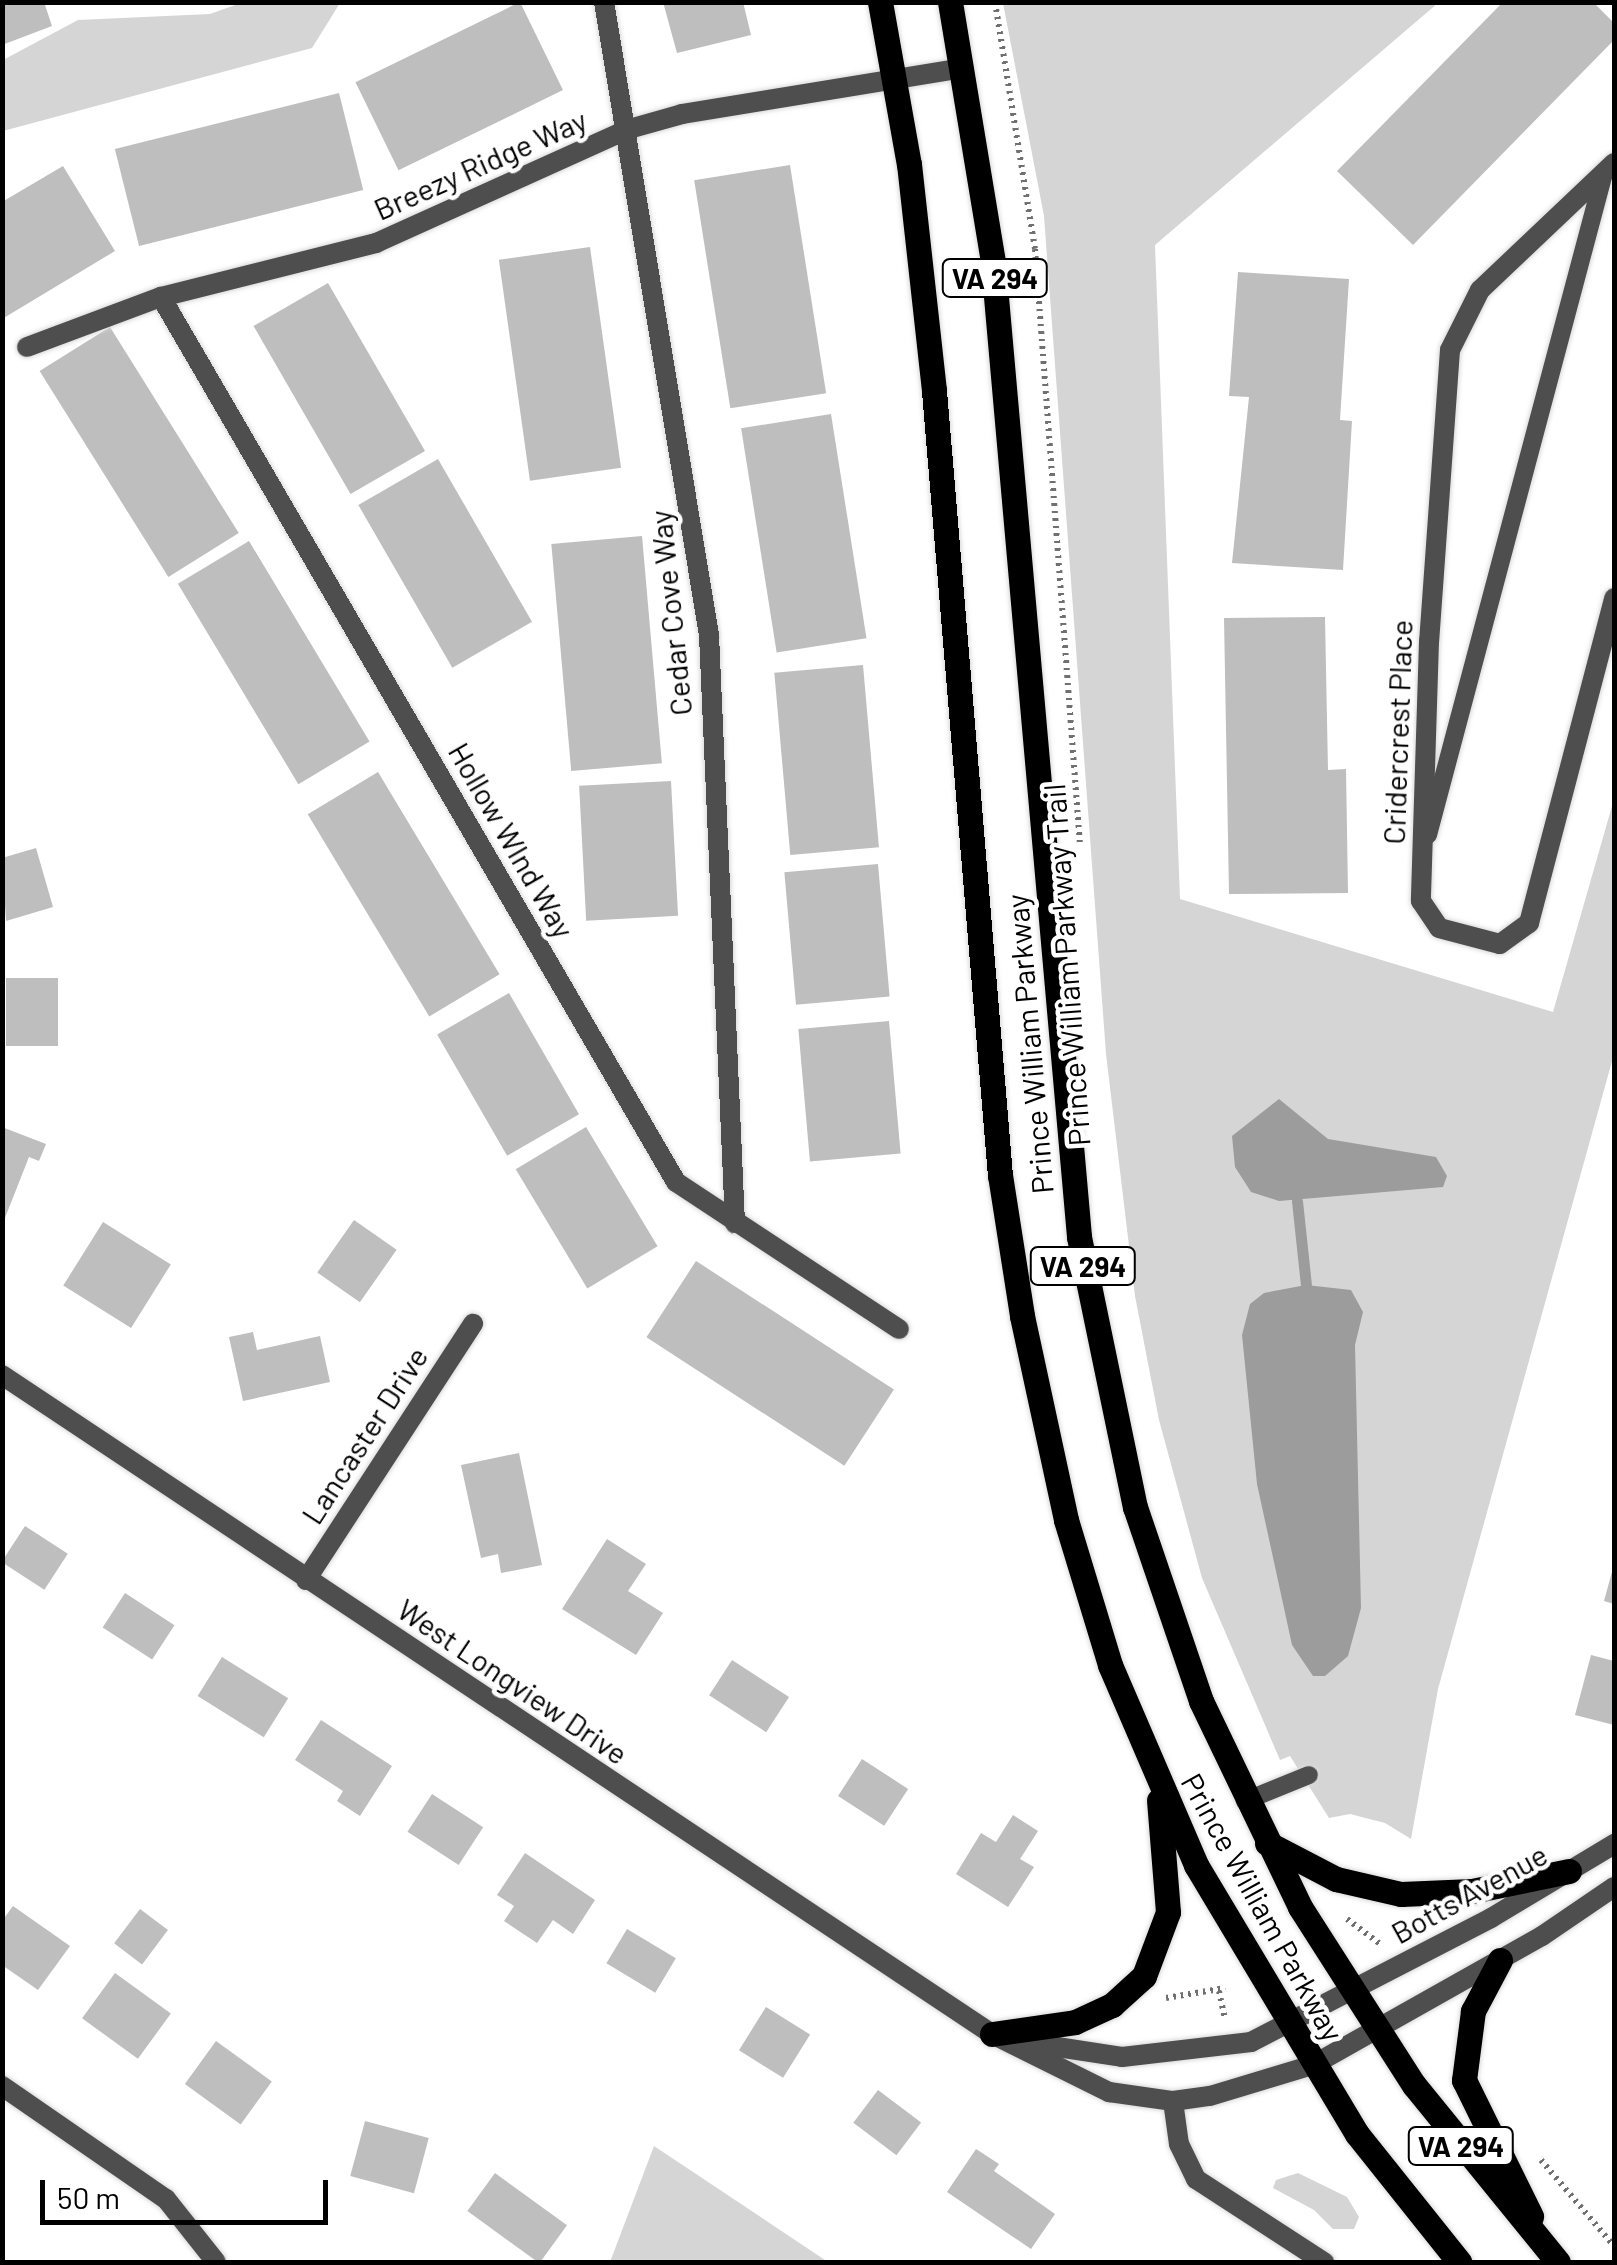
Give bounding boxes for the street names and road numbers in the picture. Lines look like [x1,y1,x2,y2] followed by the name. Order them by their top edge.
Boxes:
[368,101,592,227] street label: Breezy Ridge Way
[940,255,1050,301] road number: VA 294
[641,509,699,717] street label: Cedar Cove Way
[1375,619,1419,845] street label: Cridercrest Place
[442,736,582,944] street label: Hollow WInd Way
[1035,783,1097,1147] street label: Prince William Parkway Trail
[998,893,1060,1195] street label: Prince William Parkway
[1028,1243,1138,1289] road number: VA 294
[293,1340,435,1530] street label: Lancaster Drive
[391,1591,635,1771] street label: West Longview Drive
[1174,1767,1352,2047] street label: Prince William Parkway
[1385,1835,1553,1951] street label: Botts Avenue
[1406,2123,1516,2169] road number: VA 294

